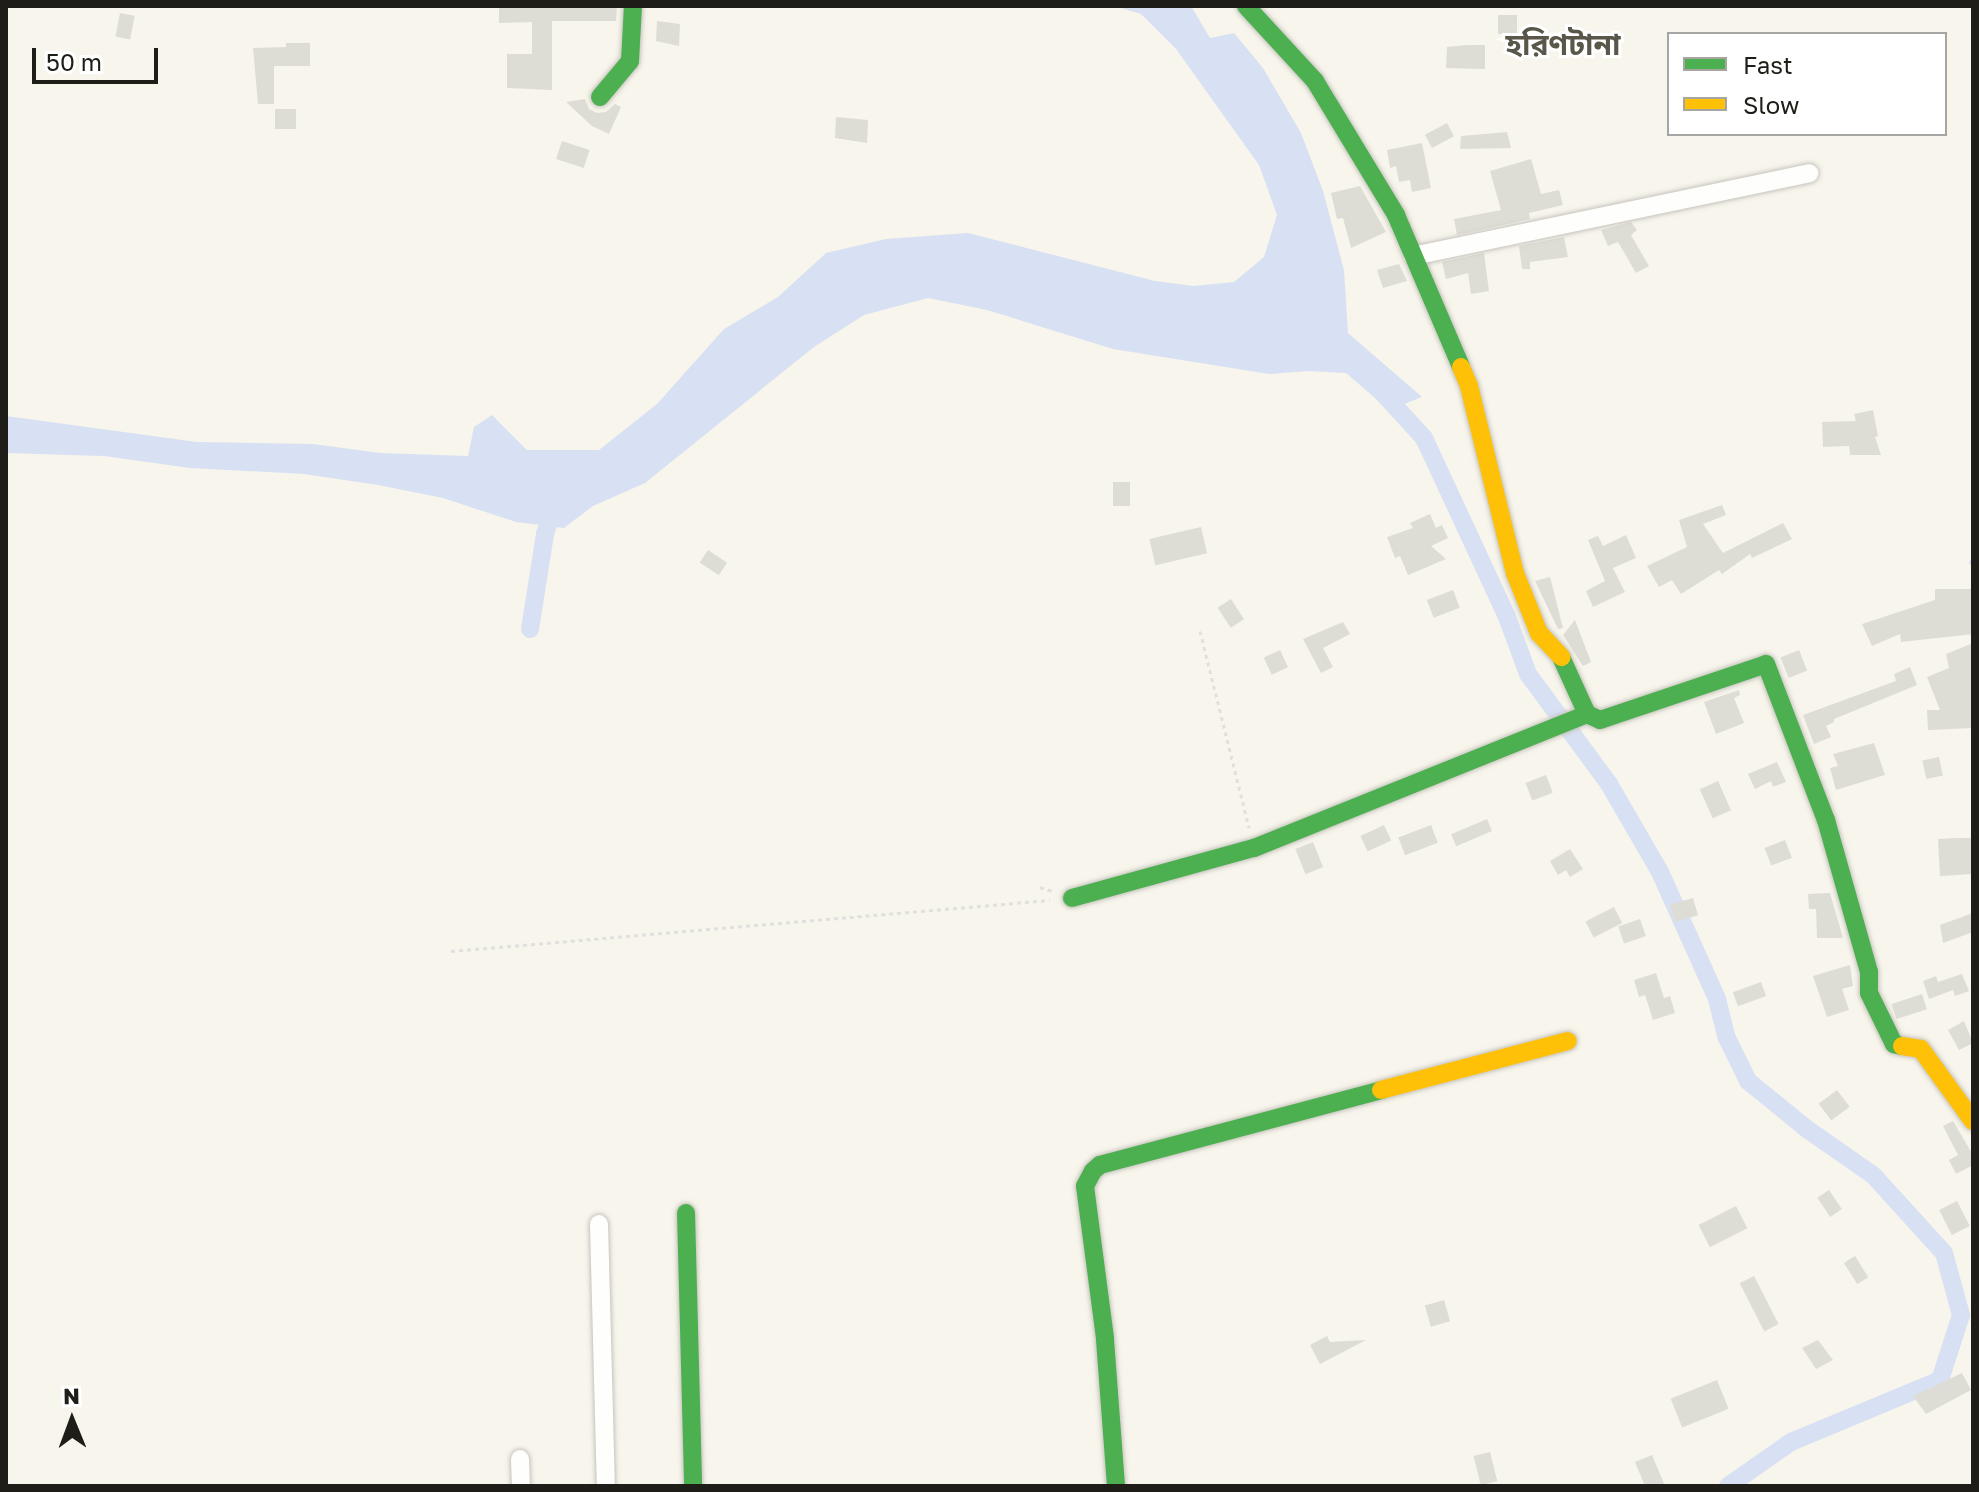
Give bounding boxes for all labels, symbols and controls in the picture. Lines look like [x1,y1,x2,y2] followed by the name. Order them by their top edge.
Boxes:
[1505,26,1621,62] district label: হরিণটানা
[36,32,162,82] scale bar
[1667,32,1947,136] legend
[46,47,102,76] text: 50 m
[1743,50,1793,79] text: Fast
[1743,90,1799,119] text: Slow
[32,1380,112,1460] north arrow
[63,1382,80,1409] text: N

